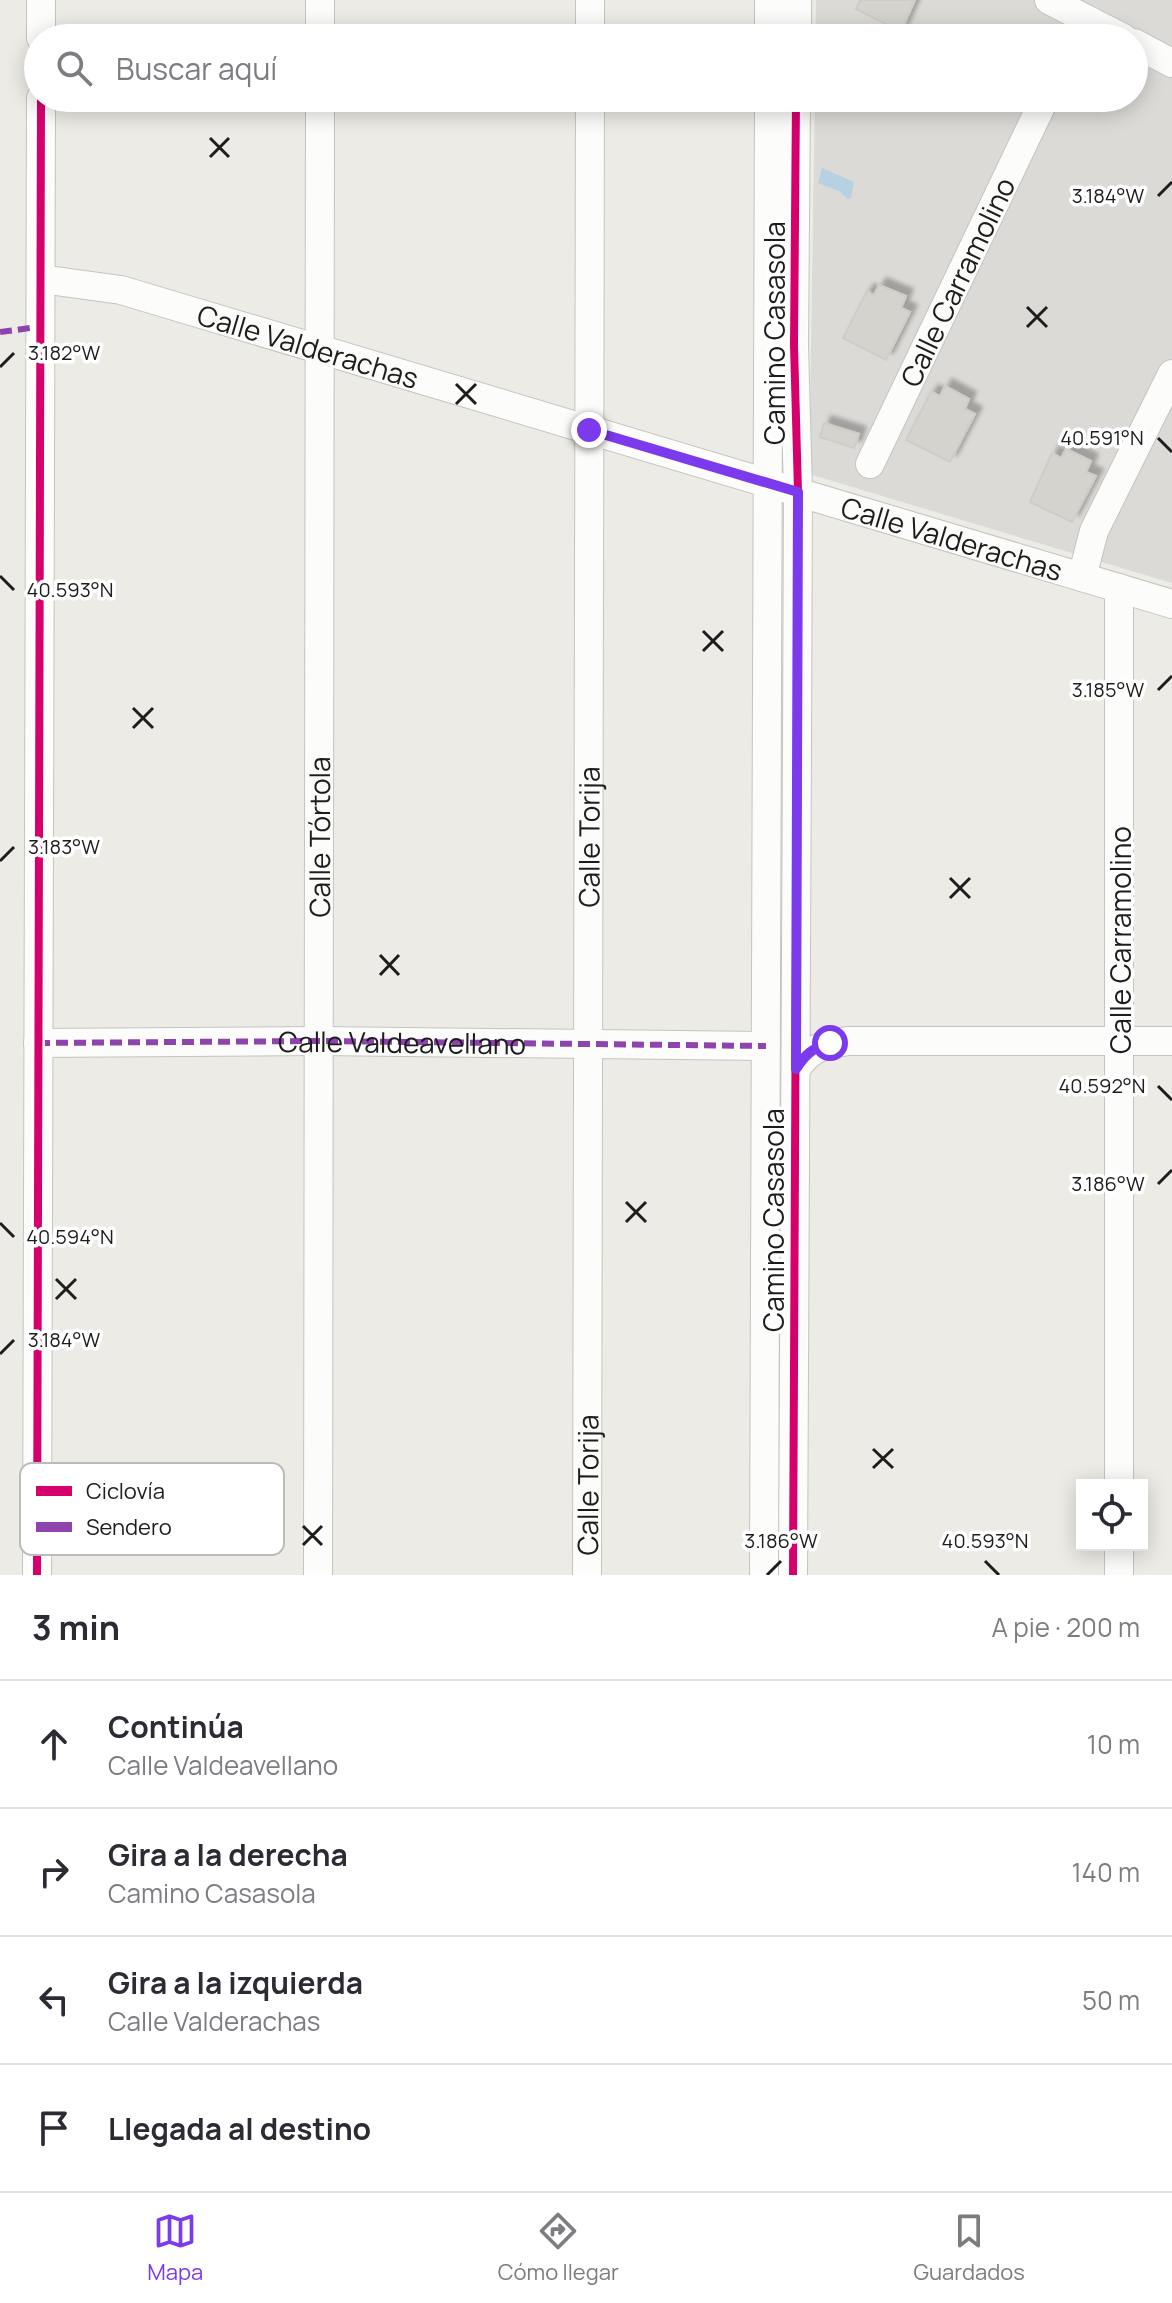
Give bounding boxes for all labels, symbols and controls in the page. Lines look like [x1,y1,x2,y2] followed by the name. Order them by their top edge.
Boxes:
[24,24,1148,112] search box
[52,46,96,90] icon: search
[116,48,277,89] text: Buscar aquí
[891,171,1023,393] street label: Calle Carramolino
[1072,182,1145,209] text: 3.184°W
[755,221,793,445] street label: Camino Casasola
[193,295,423,397] street label: Calle Valderachas
[28,339,100,366] text: 3.182°W
[571,412,607,448] route end
[1060,424,1144,451] text: 40.591°N
[837,487,1067,589] street label: Calle Valderachas
[27,576,113,603] text: 40.593°N
[1072,676,1144,703] text: 3.185°W
[300,756,338,918] street label: Calle Tórtola
[569,766,608,908] street label: Calle Torija
[1101,826,1139,1054] street label: Calle Carramolino
[28,833,100,860] text: 3.183°W
[278,1022,526,1062] street label: Calle Valdeavellano
[812,1025,848,1061] route start
[1058,1072,1146,1099] text: 40.592°N
[754,1108,792,1332] street label: Camino Casasola
[1071,1170,1145,1197] text: 3.186°W
[26,1223,114,1250] text: 40.594°N
[28,1326,101,1353] text: 3.184°W
[568,1414,606,1556] street label: Calle Torija
[20,1463,284,1555] legend
[86,1476,165,1506] text: Ciclovía
[1076,1479,1148,1551] map controls
[1076,1479,1148,1551] button: locate
[86,1512,172,1542] text: Sendero
[744,1527,818,1554] text: 3.186°W
[942,1527,1028,1554] text: 40.593°N
[32,1604,120,1650] text: 3 min
[992,1609,1140,1645] text: A pie · 200 m
[108,1706,244,1747] text: Continúa
[32,1722,76,1766] icon: ahead
[1087,1726,1140,1762] text: 10 m
[108,1747,338,1783] text: Calle Valdeavellano
[108,1834,348,1875] text: Gira a la derecha
[32,1850,76,1894] icon: right
[1071,1854,1140,1890] text: 140 m
[108,1875,316,1911] text: Camino Casasola
[108,1962,363,2003] text: Gira a la izquierda
[32,1978,76,2022] icon: left
[1082,1982,1140,2018] text: 50 m
[108,2003,320,2039] text: Calle Valderachas
[32,2106,76,2150] icon: arrive
[108,2108,371,2149] text: Llegada al destino
[147,2209,203,2287] tab: Mapa
[498,2209,619,2287] tab: Cómo llegar
[913,2209,1025,2287] tab: Guardados

